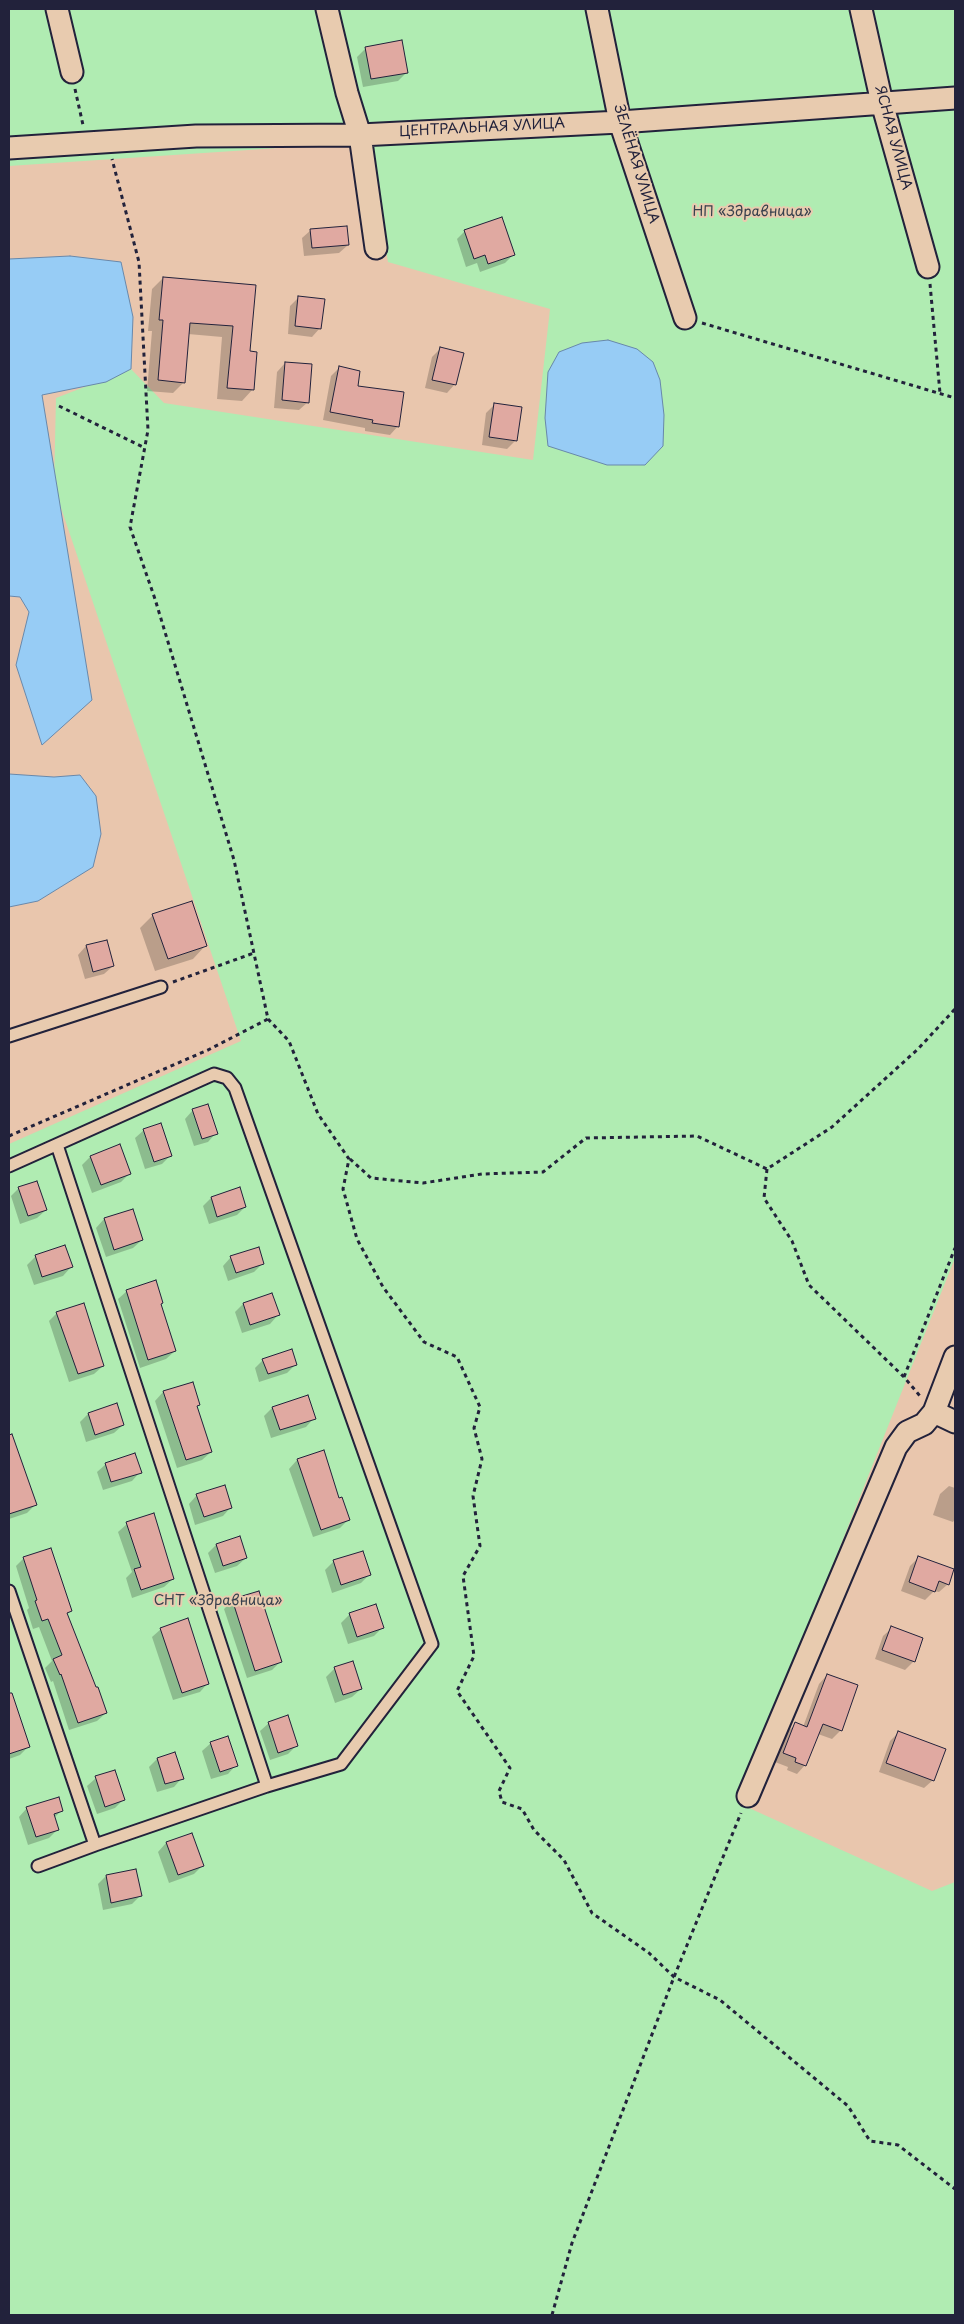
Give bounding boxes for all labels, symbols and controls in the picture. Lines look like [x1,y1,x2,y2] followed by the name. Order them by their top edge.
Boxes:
[871,84,915,192] street label: ЯСНАЯ УЛИЦА
[610,102,662,226] street label: ЗЕЛЁНАЯ УЛИЦА
[399,115,565,141] street label: ЦЕНТРАЛЬНАЯ УЛИЦА
[692,204,812,220] park label: НП «Здравница»
[154,1593,282,1609] park label: СНТ «Здравница»

